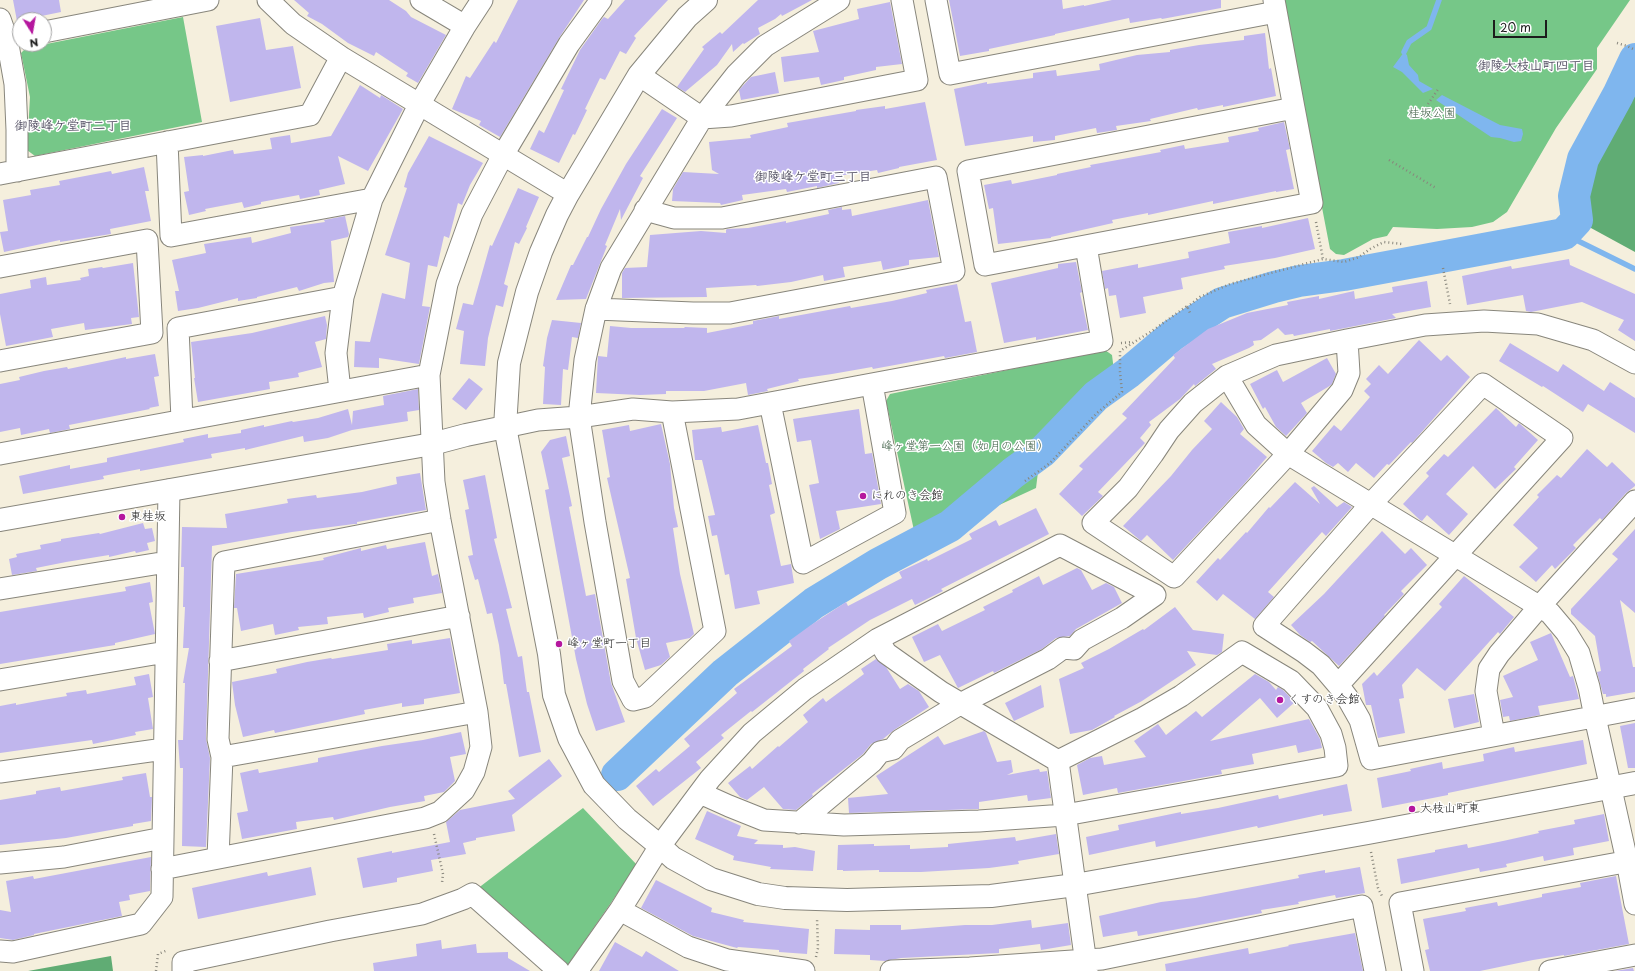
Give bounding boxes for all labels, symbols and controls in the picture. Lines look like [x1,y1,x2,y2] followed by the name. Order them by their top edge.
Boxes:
[12,12,52,52] north arrow
[1495,12,1549,38] scale bar
[1500,18,1531,36] text: 20 m
[28,34,40,52] text: N
[1478,58,1594,74] district label: 御陵大枝山町四丁目
[1408,107,1456,121] park label: 桂坂公園
[15,118,131,134] district label: 御陵峰ケ堂町二丁目
[755,169,871,185] district label: 御陵峰ケ堂町三丁目
[881,440,1049,454] park label: 峰ヶ堂第一公園（如月の公園）
[871,489,943,503] place label: にれのき会館
[858,491,868,501] marker: にれのき会館
[130,510,166,524] place label: 東桂坂
[117,512,127,522] marker: 東桂坂
[567,637,651,651] place label: 峰ヶ堂町一丁目
[554,639,564,649] marker: 峰ヶ堂町一丁目
[1288,693,1360,707] place label: くすのき会館
[1275,695,1285,705] marker: くすのき会館
[1420,802,1480,816] place label: 大枝山町東
[1407,804,1417,814] marker: 大枝山町東

